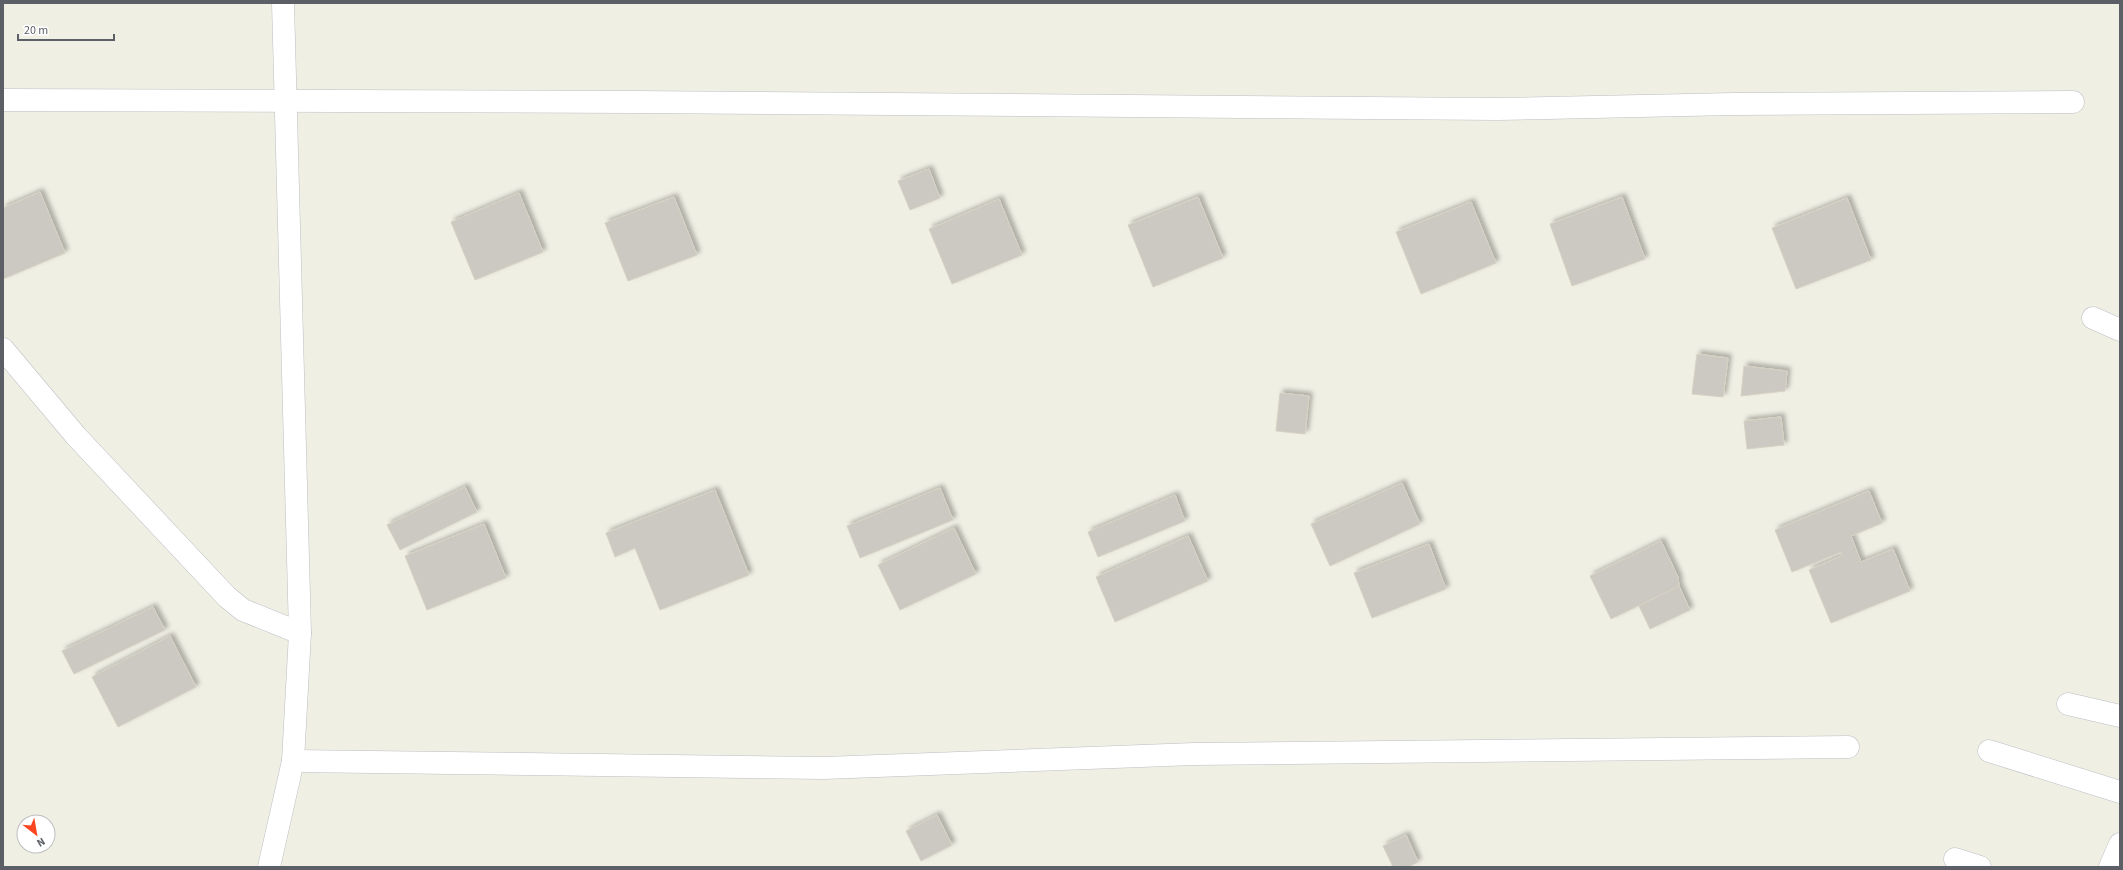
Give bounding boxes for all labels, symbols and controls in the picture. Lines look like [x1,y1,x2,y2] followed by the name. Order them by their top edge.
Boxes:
[18,16,114,42] scale bar
[24,22,48,39] text: 20 m
[16,814,56,854] north arrow
[34,834,48,850] text: N

